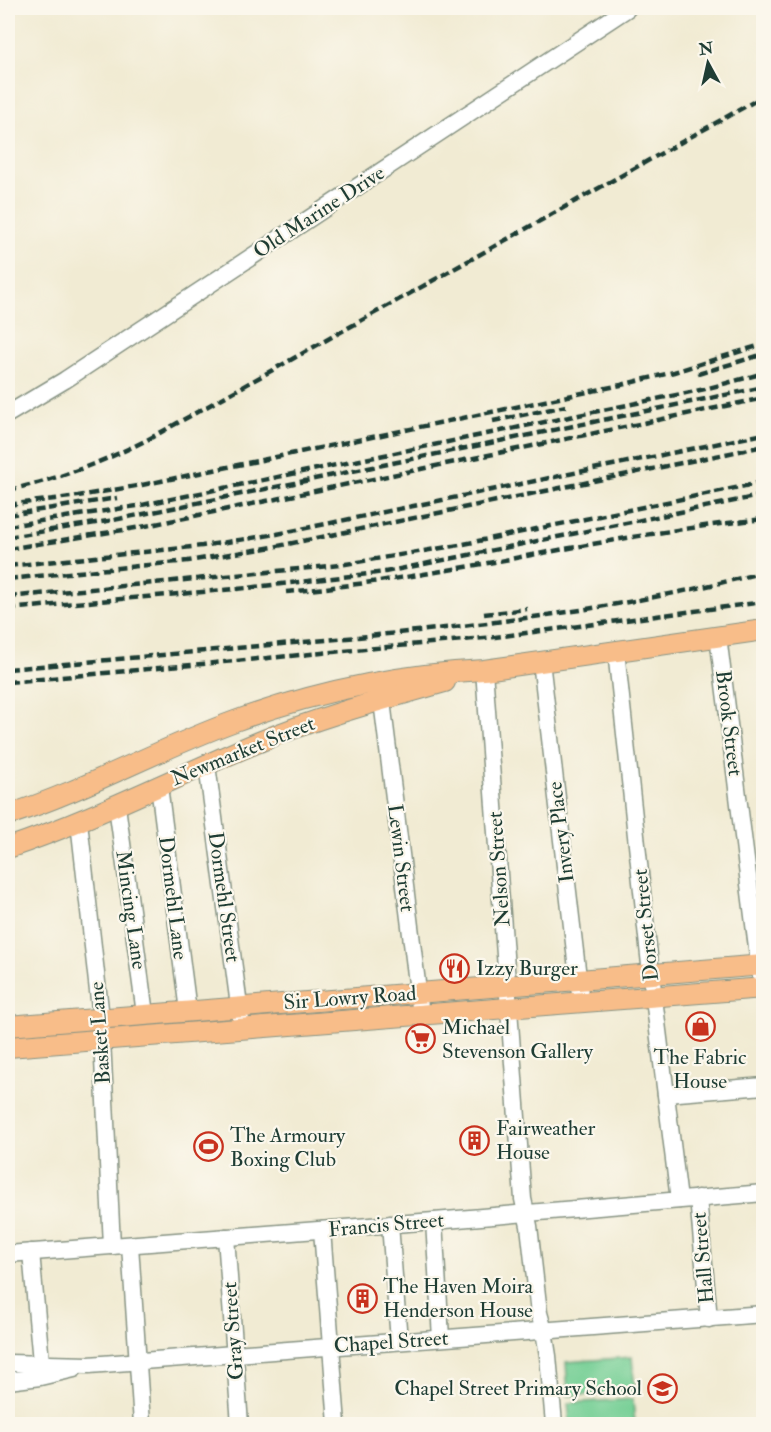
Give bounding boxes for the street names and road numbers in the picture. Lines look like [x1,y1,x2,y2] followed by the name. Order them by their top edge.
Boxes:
[248,159,390,265] street label: Old Marine Drive
[709,668,749,778] street label: Brook Street
[167,710,319,792] street label: Newmarket Street
[541,780,581,884] street label: Invery Place
[381,803,421,914] street label: Lewin Street
[481,810,517,928] street label: Nelson Street
[201,830,247,964] street label: Dormehl Street
[152,835,194,962] street label: Dormehl Lane
[109,849,153,971] street label: Mincing Lane
[627,867,665,983] street label: Dorset Street
[283,980,418,1016] street label: Sir Lowry Road
[83,981,117,1085] street label: Basket Lane
[327,1206,445,1244] street label: Francis Street
[686,1211,720,1305] street label: Hall Street
[216,1281,250,1381] street label: Gray Street
[333,1325,449,1359] street label: Chapel Street

